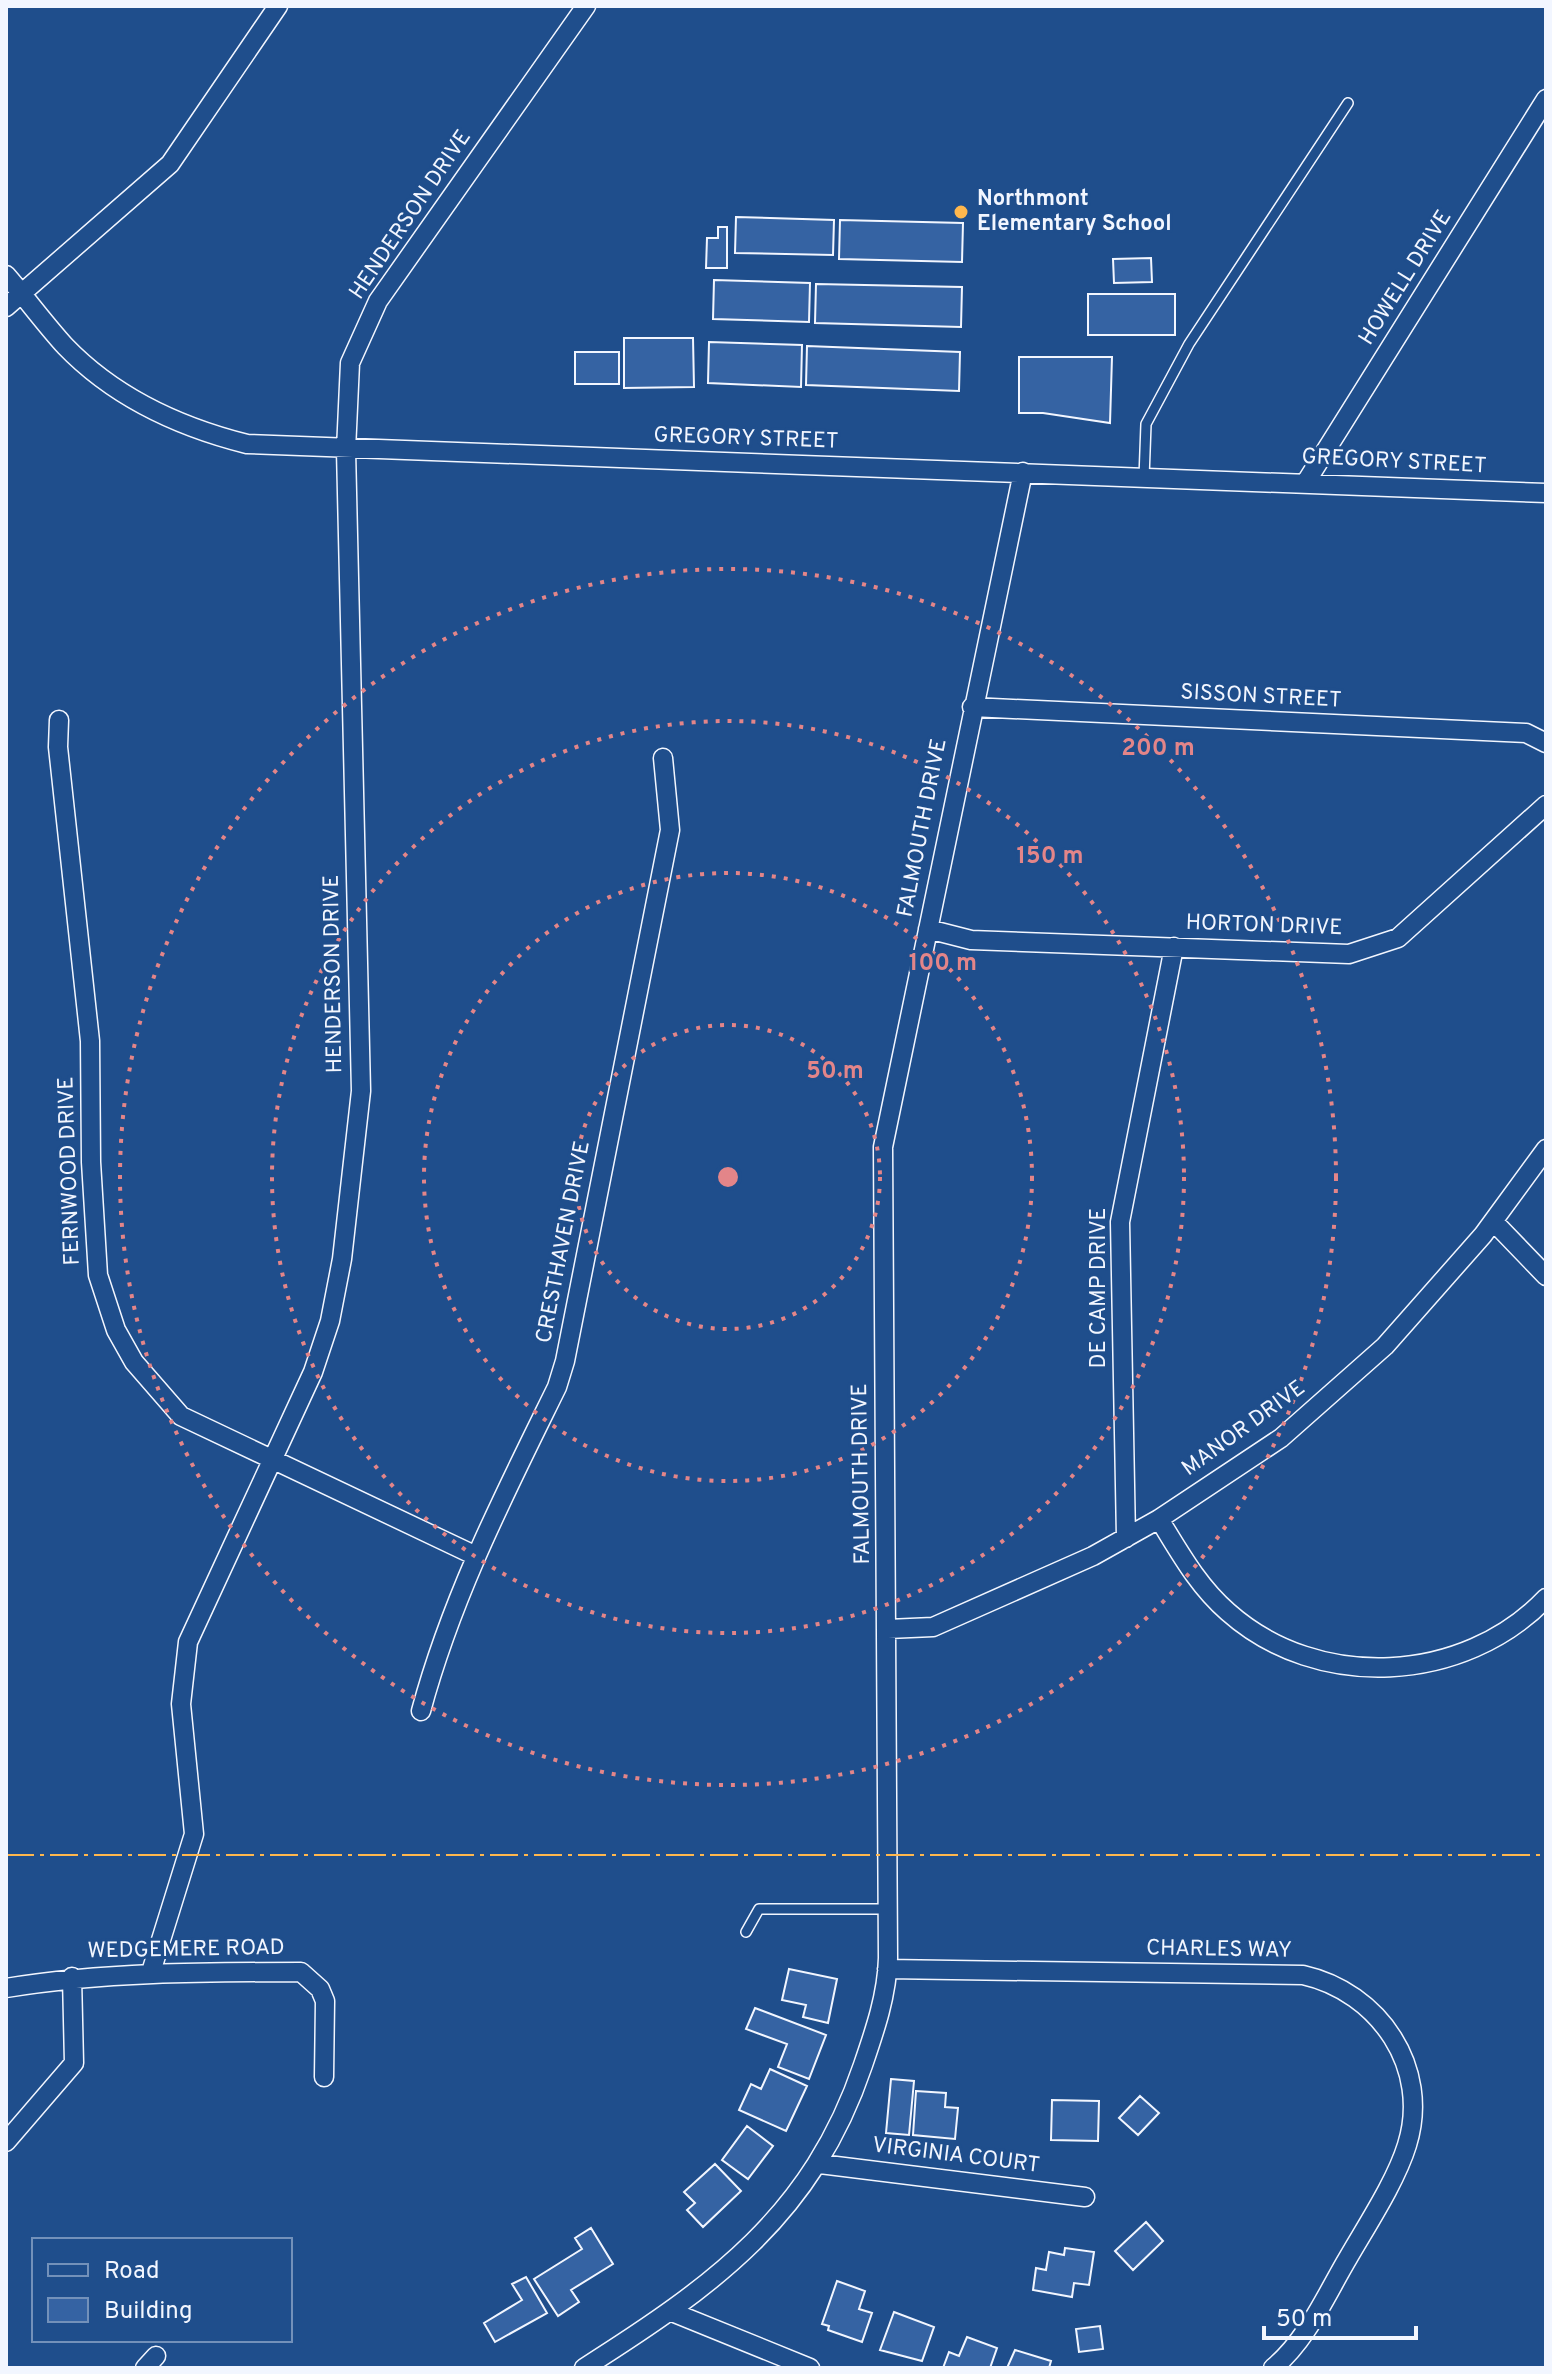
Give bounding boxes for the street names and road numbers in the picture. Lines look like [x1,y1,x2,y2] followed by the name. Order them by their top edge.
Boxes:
[344,125,478,305] street label: HENDERSON DRIVE
[1354,206,1458,350] street label: HOWELL DRIVE
[653,422,839,456] street label: GREGORY STREET
[1301,444,1487,480] street label: GREGORY STREET
[1180,679,1342,715] street label: SISSON STREET
[892,737,954,919] street label: FALMOUTH DRIVE
[319,874,349,1074] street label: HENDERSON DRIVE
[1185,910,1343,942] street label: HORTON DRIVE
[53,1076,87,1266] street label: FERNWOOD DRIVE
[531,1139,597,1345] street label: CRESTHAVEN DRIVE
[1086,1208,1113,1368] street label: DE CAMP DRIVE
[1177,1375,1311,1483] street label: MANOR DRIVE
[847,1383,877,1565] street label: FALMOUTH DRIVE
[87,1935,285,1965] street label: WEDGEMERE ROAD
[1146,1935,1292,1965] street label: CHARLES WAY
[871,2132,1041,2180] street label: VIRGINIA COURT

